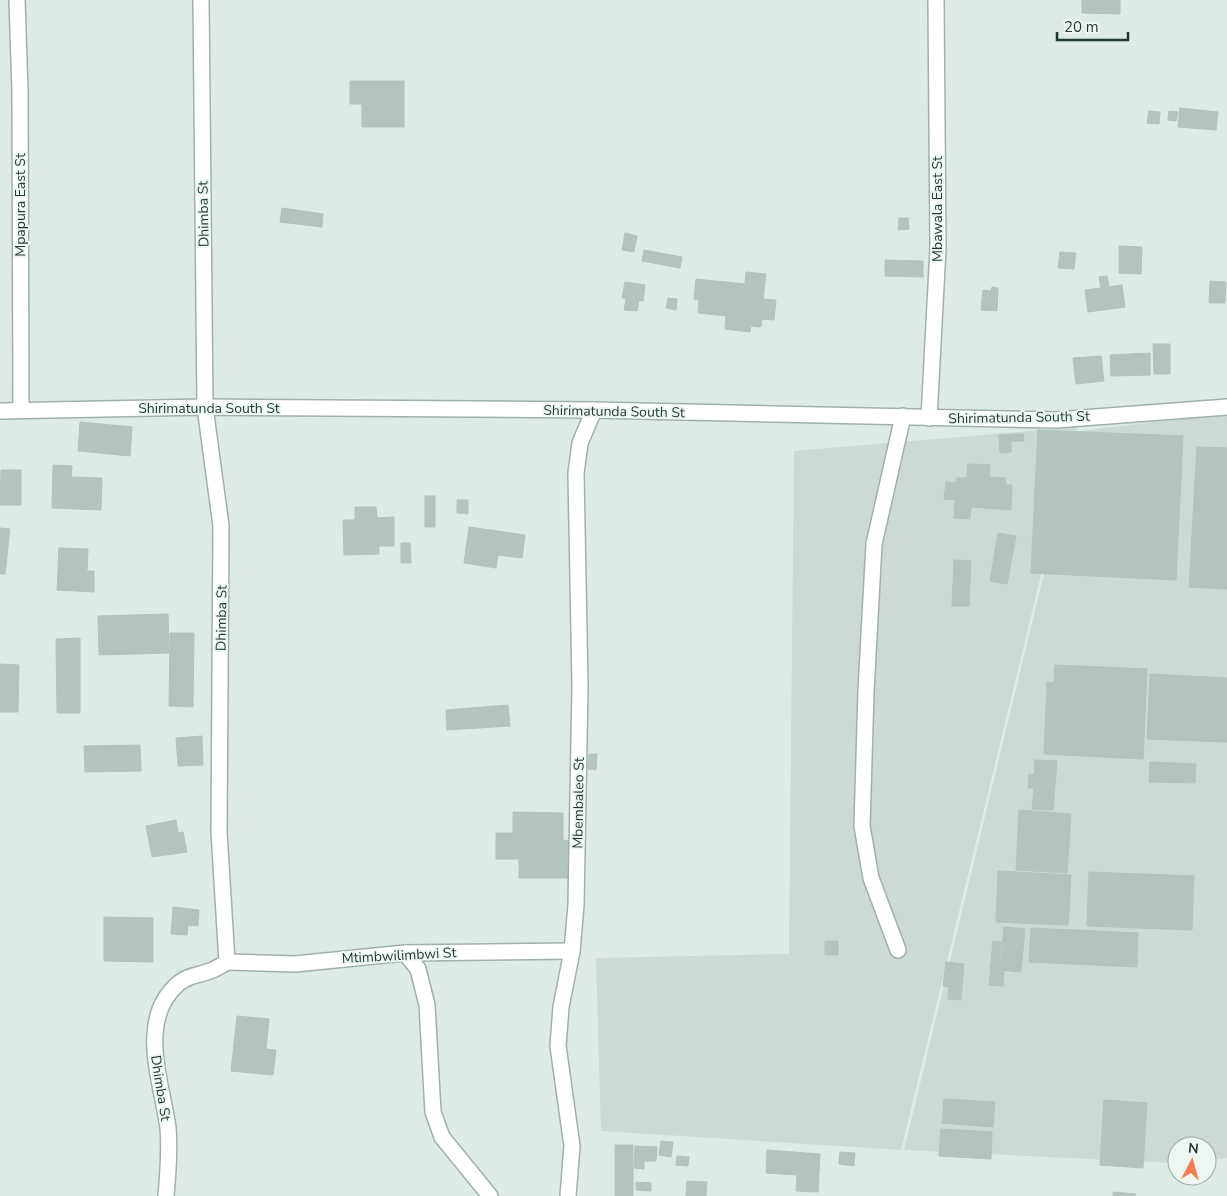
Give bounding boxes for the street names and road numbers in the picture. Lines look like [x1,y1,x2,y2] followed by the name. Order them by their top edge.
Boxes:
[11,153,30,257] street label: Mpapura East St
[928,156,947,262] street label: Mbawala East St
[193,181,214,247] street label: Dhimba St
[138,399,280,418] street label: Shirimatunda South St
[543,401,685,422] street label: Shirimatunda South St
[948,407,1090,428] street label: Shirimatunda South St
[211,585,232,651] street label: Dhimba St
[568,757,589,849] street label: Mbembaleo St
[341,943,457,968] street label: Mtimbwilimbwi St
[146,1054,175,1122] street label: Dhimba St

